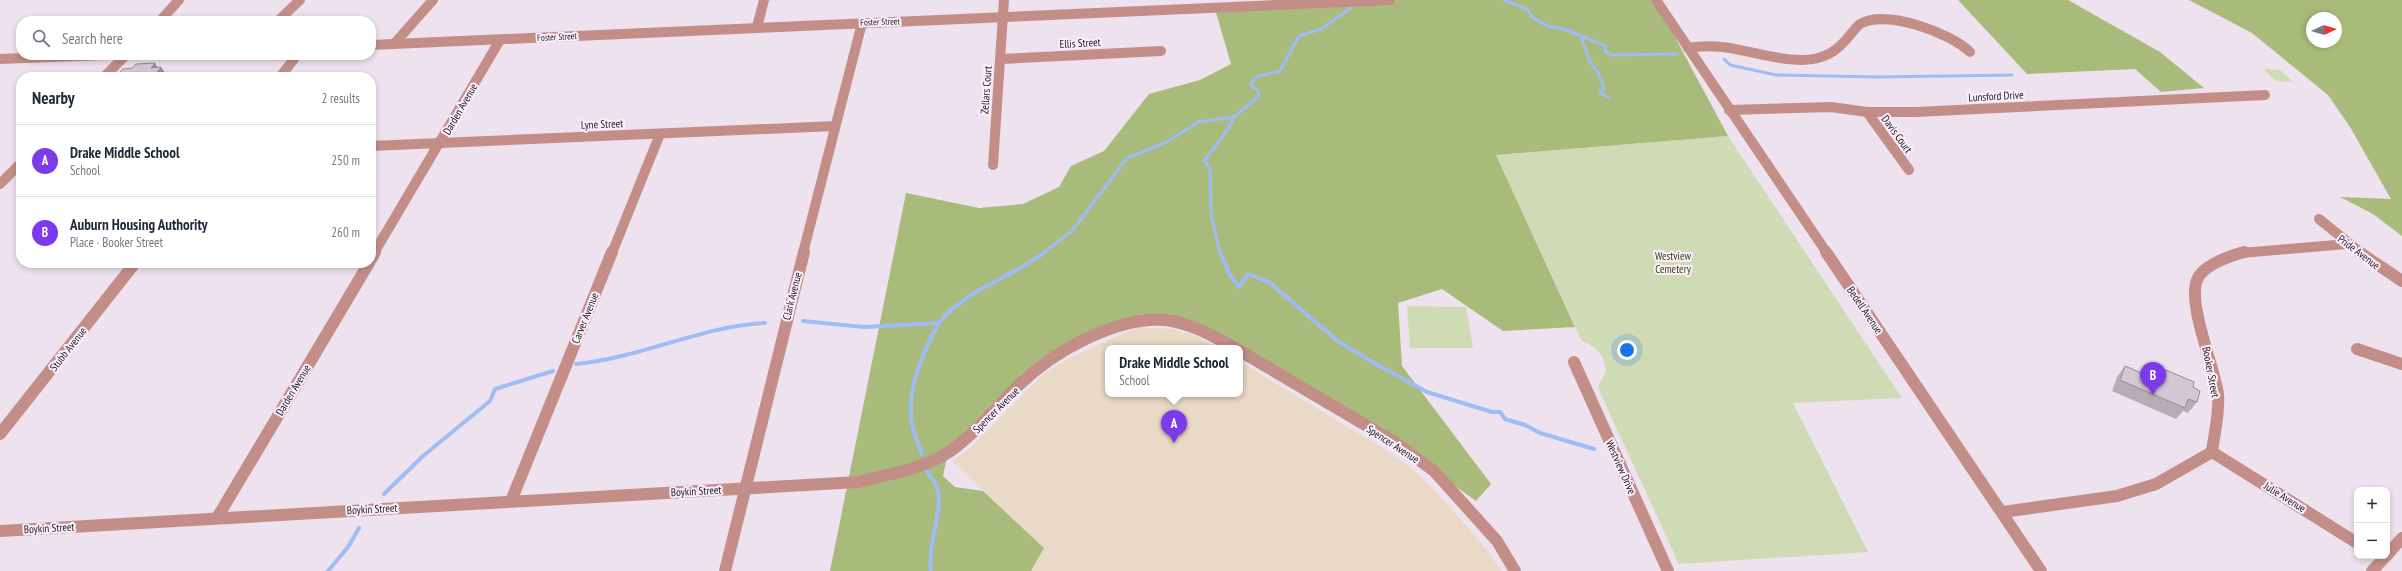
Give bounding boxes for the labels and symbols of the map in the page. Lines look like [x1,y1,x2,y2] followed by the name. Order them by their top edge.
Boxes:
[2306,12,2342,48] north arrow
[860,15,901,28] street label: Foster Street
[537,30,578,43] street label: Foster Street
[1059,35,1101,51] street label: Ellis Street
[977,66,995,114] street label: Zellars Court
[440,80,481,137] street label: Darden Avenue
[1968,88,2024,104] street label: Lunsford Drive
[1879,112,1915,156] street label: Davis Court
[581,116,623,132] street label: Lyne Street
[2335,232,2383,273] street label: Pride Avenue
[1655,249,1692,276] park label: Westview Cemetery
[779,270,805,321] street label: Clark Avenue
[1844,284,1886,337] street label: Bedell Avenue
[568,290,602,346] street label: Carver Avenue
[47,324,90,374] street label: Stubb Avenue
[1617,340,1637,360] your location
[2199,345,2223,399] street label: Booker Street
[272,362,314,418] street label: Darden Avenue
[2140,362,2166,395] pin: B
[970,384,1022,436] street label: Spencer Avenue
[1161,410,1187,443] pin: A
[1364,422,1422,466] street label: Spencer Avenue
[1603,438,1639,497] street label: Westview Drive
[2261,478,2309,516] street label: Julie Avenue
[670,483,722,499] street label: Boykin Street
[346,501,398,517] street label: Boykin Street
[23,520,75,536] street label: Boykin Street

